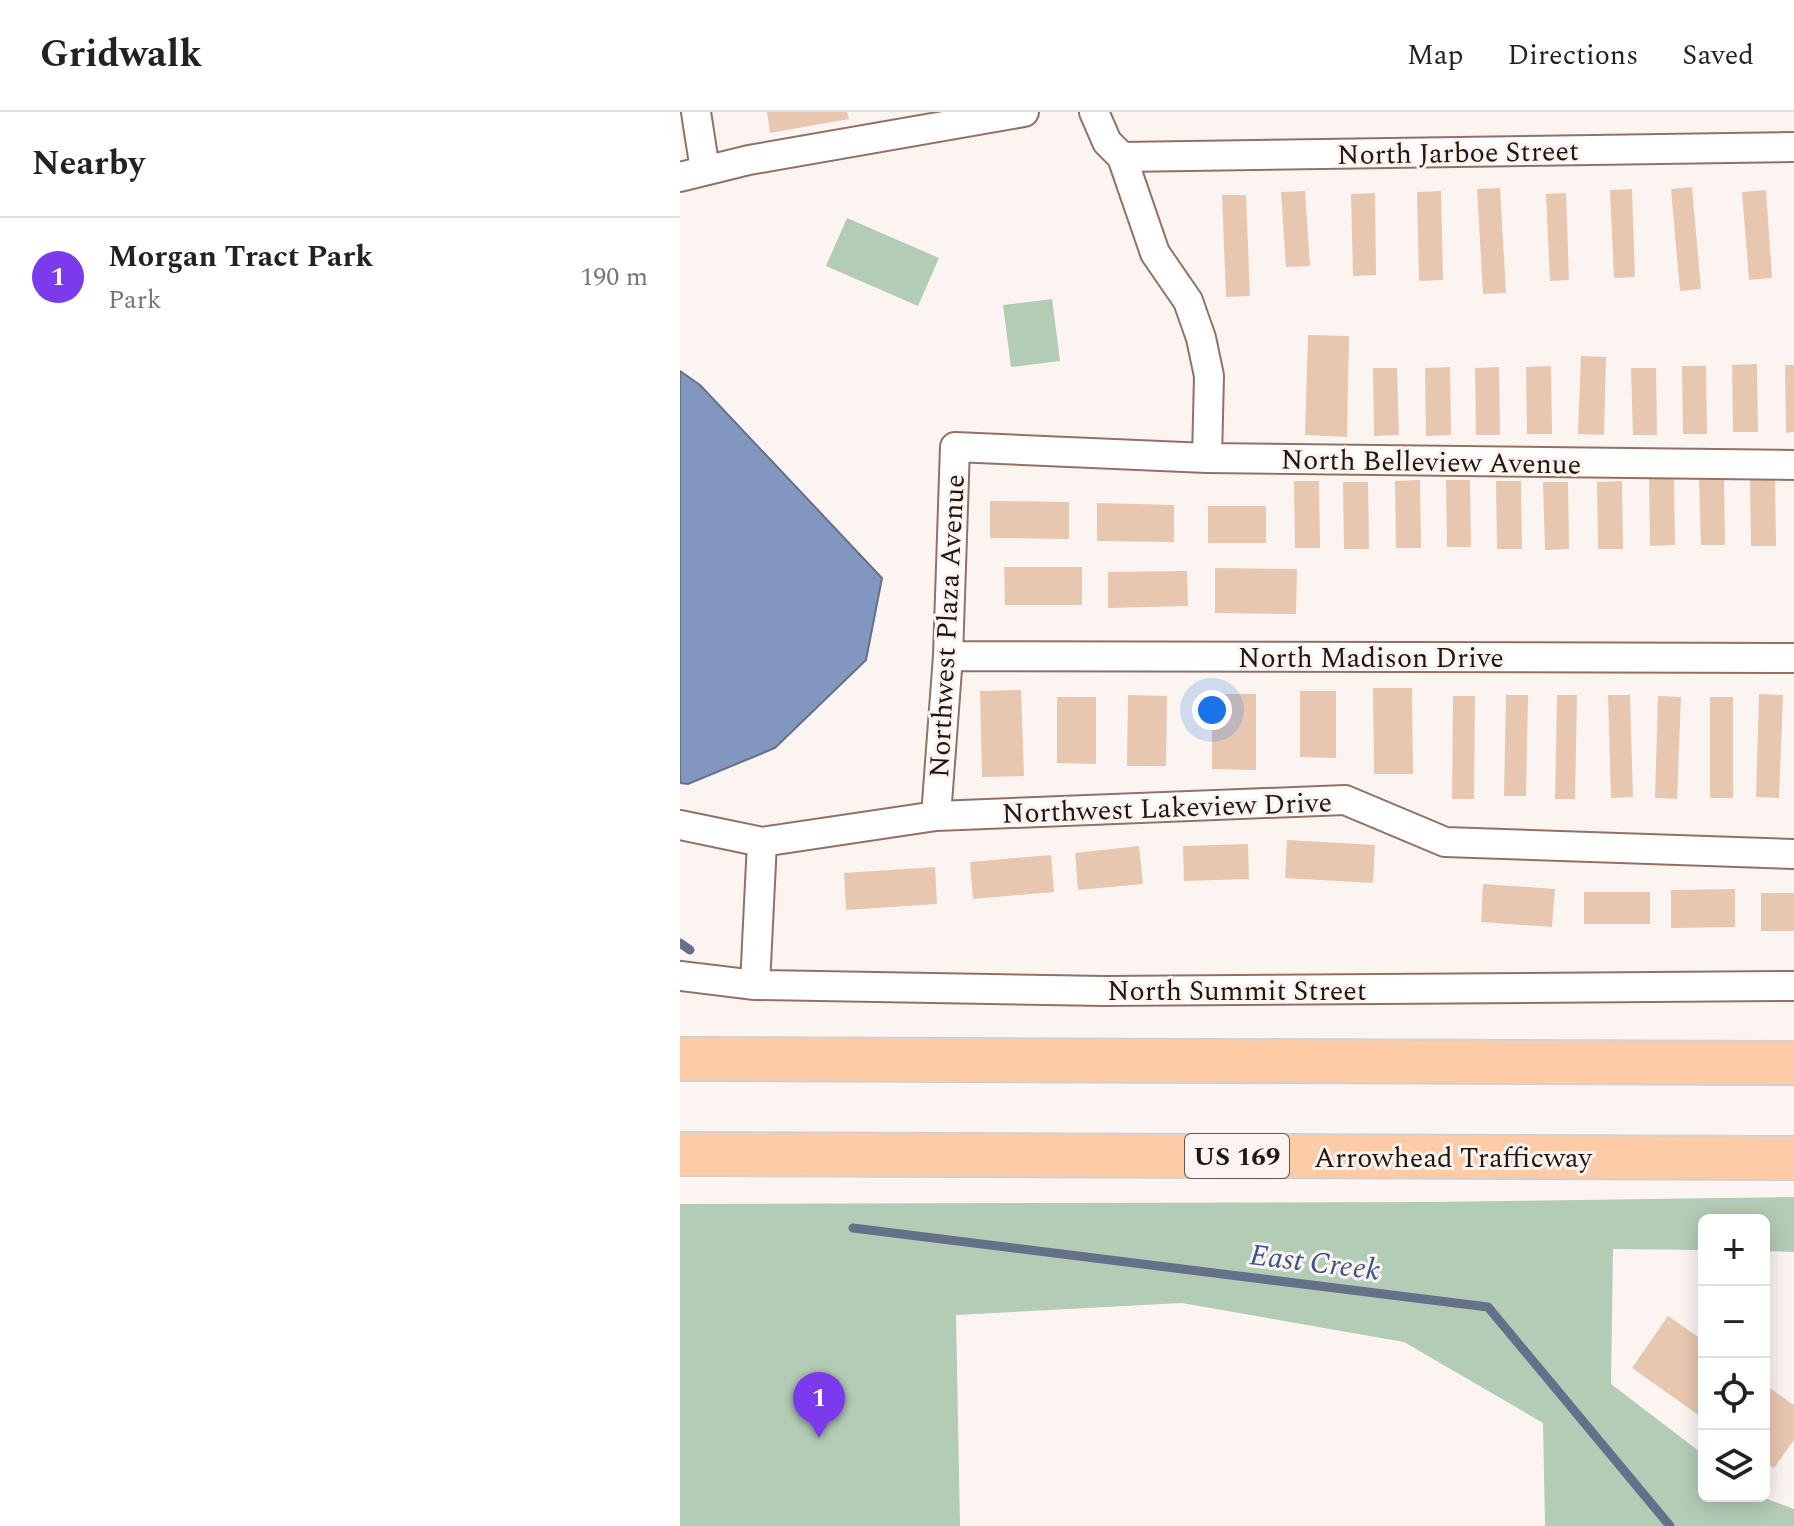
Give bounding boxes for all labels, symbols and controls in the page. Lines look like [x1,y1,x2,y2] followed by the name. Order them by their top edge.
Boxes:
[40,26,202,84] text: Gridwalk
[1407,34,1464,77] text: Map
[1508,34,1638,77] text: Directions
[1682,34,1754,77] text: Saved
[1337,130,1579,177] street label: North Jarboe Street
[32,138,145,190] text: Nearby
[108,234,373,280] text: Morgan Tract Park
[51,257,65,297] text: 1
[580,257,648,297] text: 190 m
[108,280,162,320] text: Park
[1280,438,1582,487] street label: North Belleview Avenue
[918,473,977,779] street label: Northwest Plaza Avenue
[1238,637,1504,680] street label: North Madison Drive
[1192,690,1232,730] your location
[1001,781,1333,836] street label: Northwest Lakeview Drive
[1107,970,1367,1013] street label: North Summit Street
[1185,1134,1289,1178] road number: US 169
[1314,1137,1594,1180] street label: Arrowhead Trafficway
[1698,1214,1770,1502] map controls
[1698,1214,1770,1286] button: +
[1247,1232,1383,1294] water label: East Creek
[1698,1286,1770,1358] button: −
[1698,1358,1770,1430] button: locate
[793,1372,845,1438] pin: 1
[1698,1430,1770,1502] button: layers

